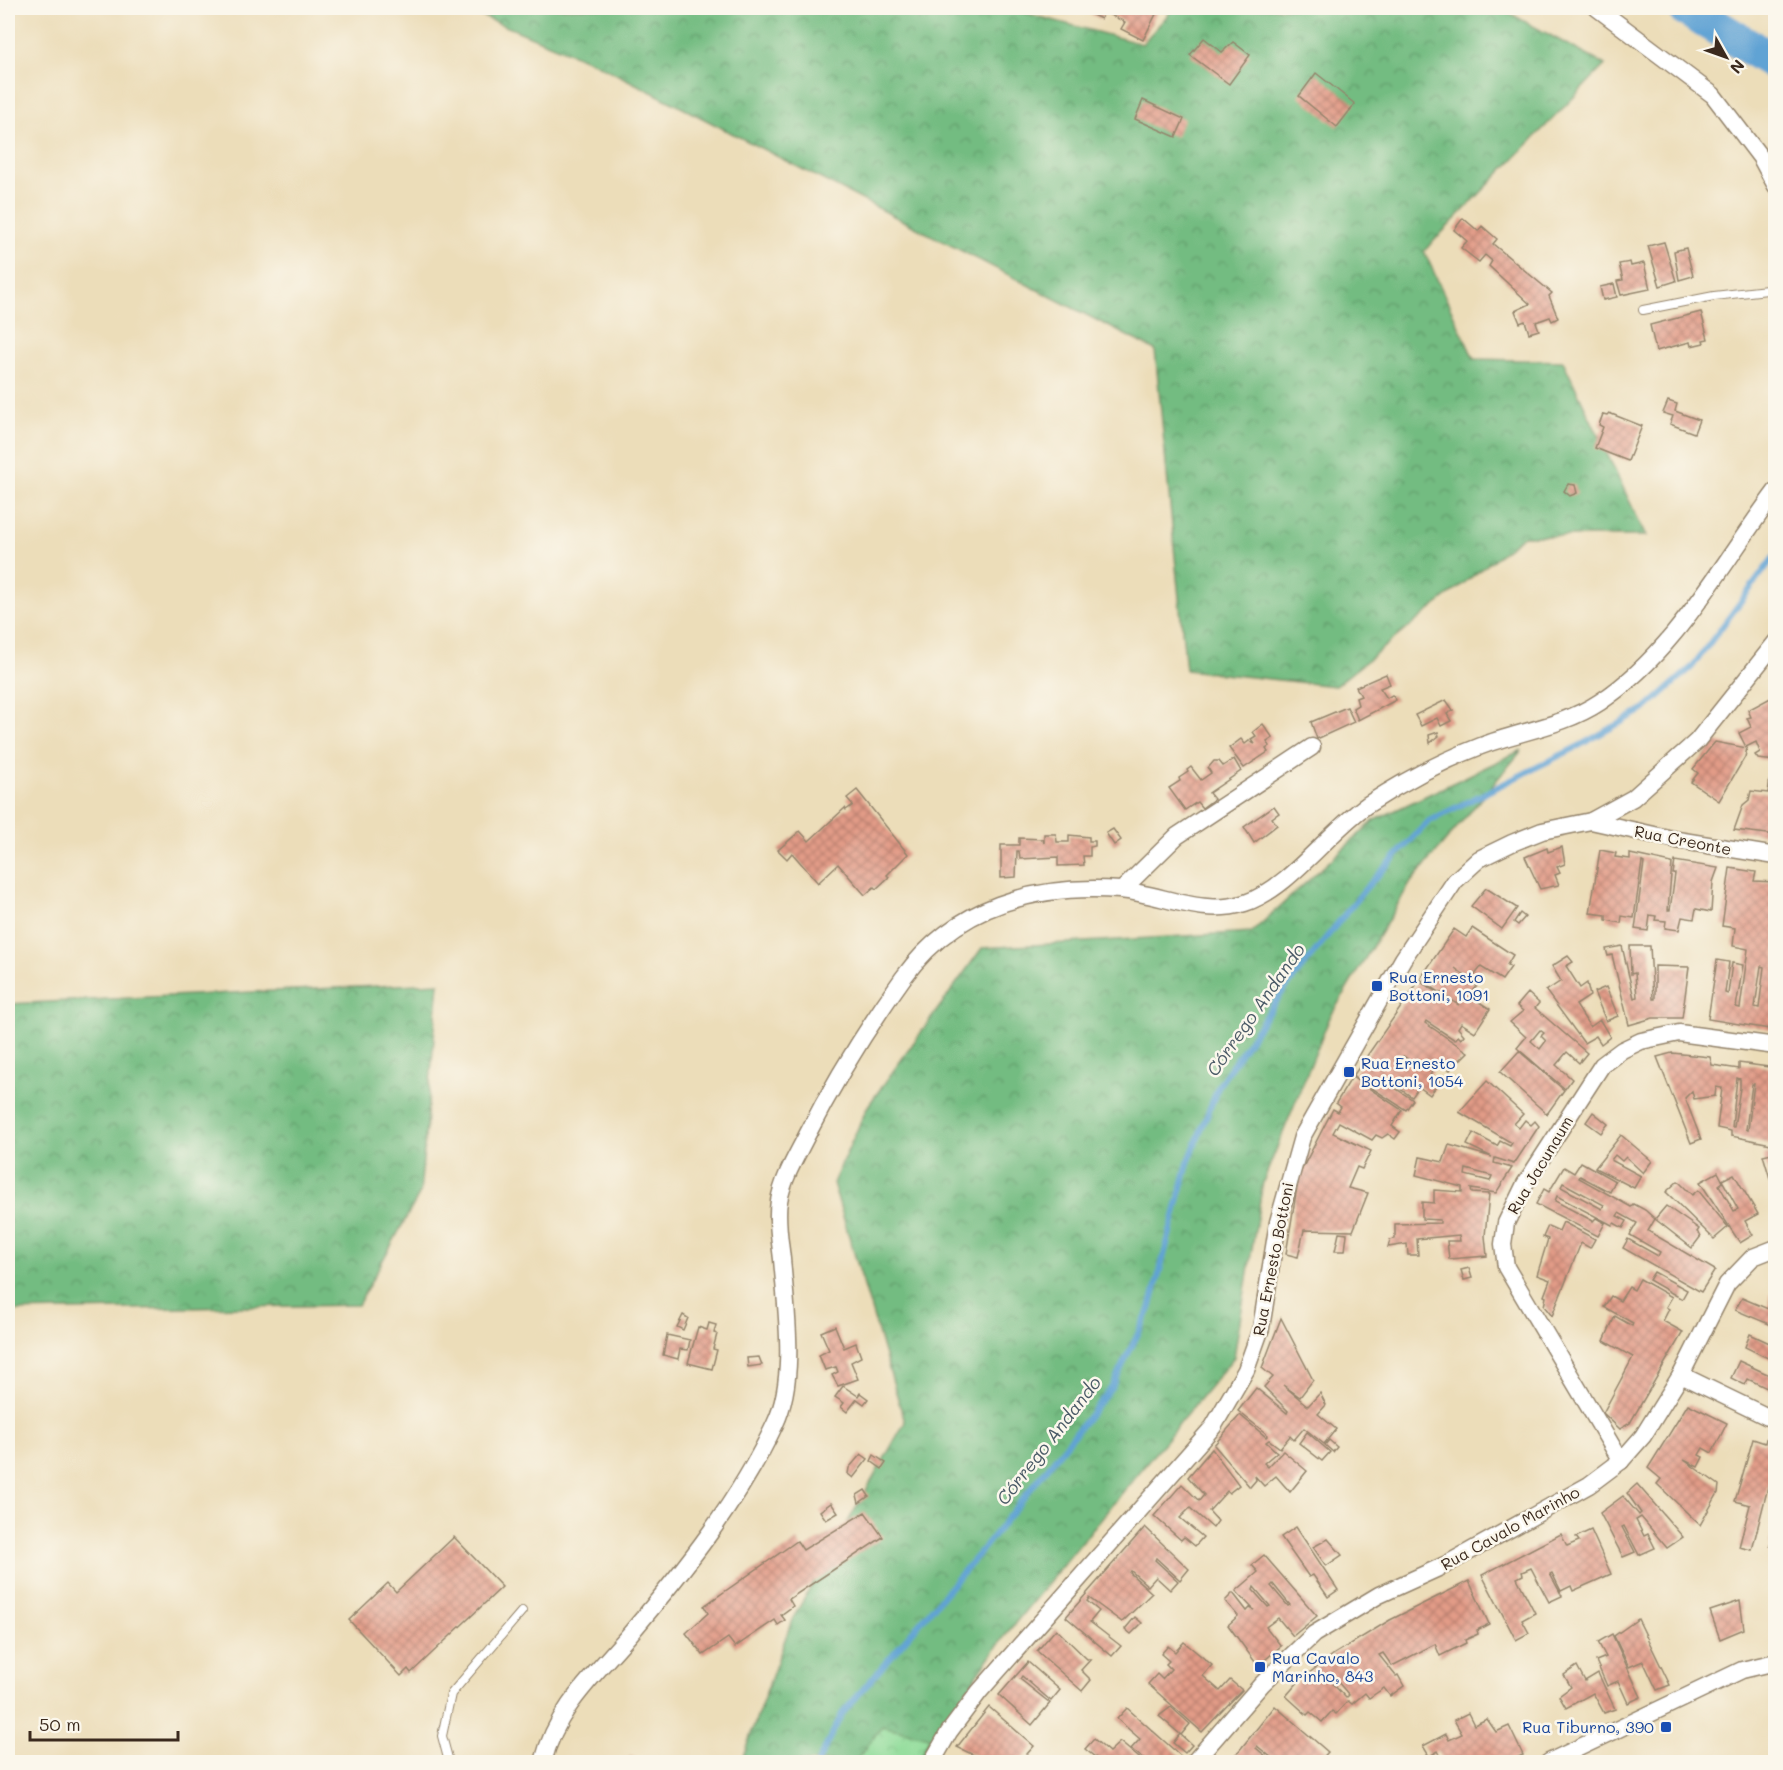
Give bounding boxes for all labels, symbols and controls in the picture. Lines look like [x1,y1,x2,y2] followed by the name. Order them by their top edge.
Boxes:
[1696,27,1756,87] north arrow
[1726,56,1750,78] text: N
[1633,820,1734,859] street label: Rua Creonte
[1200,938,1310,1081] water label: Córrego Andando
[1389,966,1489,1005] place label: Rua Ernesto Bottoni, 1091
[1370,979,1384,993] marker: Rua Ernesto Bottoni, 1091
[1361,1052,1464,1091] place label: Rua Ernesto Bottoni, 1054
[1342,1065,1356,1079] marker: Rua Ernesto Bottoni, 1054
[1502,1112,1577,1218] street label: Rua Jacunaum
[1247,1180,1298,1338] street label: Rua Ernesto Bottoni
[991,1371,1106,1510] water label: Córrego Andando
[1437,1481,1583,1574] street label: Rua Cavalo Marinho
[1272,1647,1373,1686] place label: Rua Cavalo Marinho, 843
[1253,1660,1267,1674] marker: Rua Cavalo Marinho, 843
[30,1704,178,1742] scale bar
[39,1712,81,1736] text: 50 m
[1522,1716,1654,1737] place label: Rua Tiburno, 390
[1659,1720,1673,1734] marker: Rua Tiburno, 390

